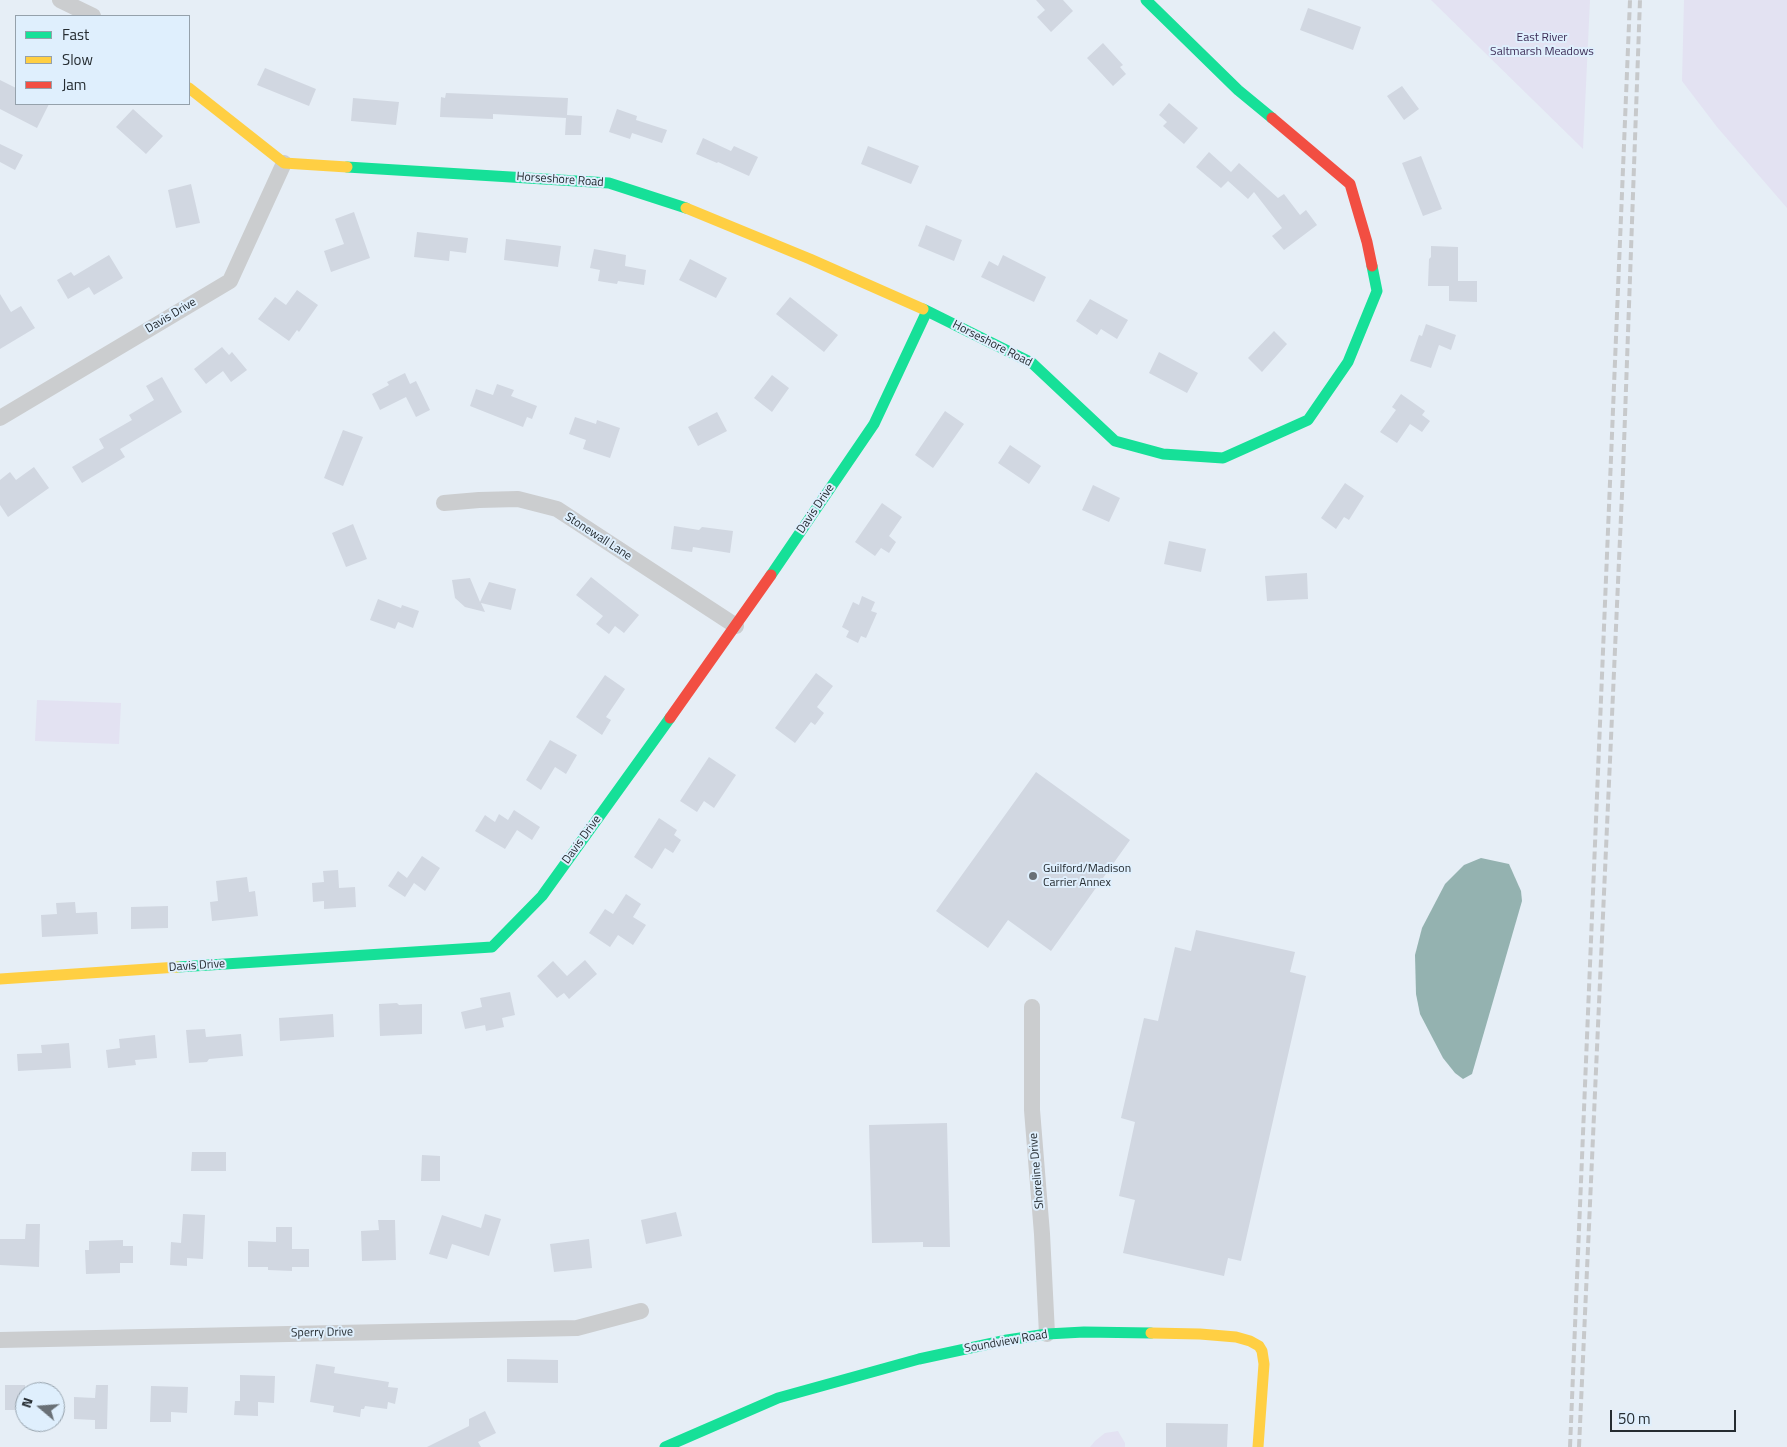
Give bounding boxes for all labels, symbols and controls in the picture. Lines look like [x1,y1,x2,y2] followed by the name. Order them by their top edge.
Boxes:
[15,15,190,105] legend
[62,23,89,46] text: Fast
[1490,31,1594,59] park label: East River Saltmarsh Meadows
[62,48,93,71] text: Slow
[62,73,86,96] text: Jam
[516,170,604,190] street label: Horseshore Road
[143,295,199,337] street label: Davis Drive
[950,318,1034,370] street label: Horseshore Road
[794,482,838,536] street label: Davis Drive
[562,510,634,564] street label: Stonewall Lane
[560,813,604,867] street label: Davis Drive
[1043,862,1131,890] place label: Guilford/Madison Carrier Annex
[1027,870,1039,882] marker: Guilford/Madison Carrier Annex
[168,957,226,975] street label: Davis Drive
[1027,1132,1047,1210] street label: Shoreline Drive
[291,1325,353,1341] street label: Sperry Drive
[963,1328,1049,1356] street label: Soundview Road
[15,1382,65,1432] north arrow
[15,1395,38,1410] text: N
[1612,1400,1738,1432] scale bar
[1618,1407,1651,1430] text: 50 m

